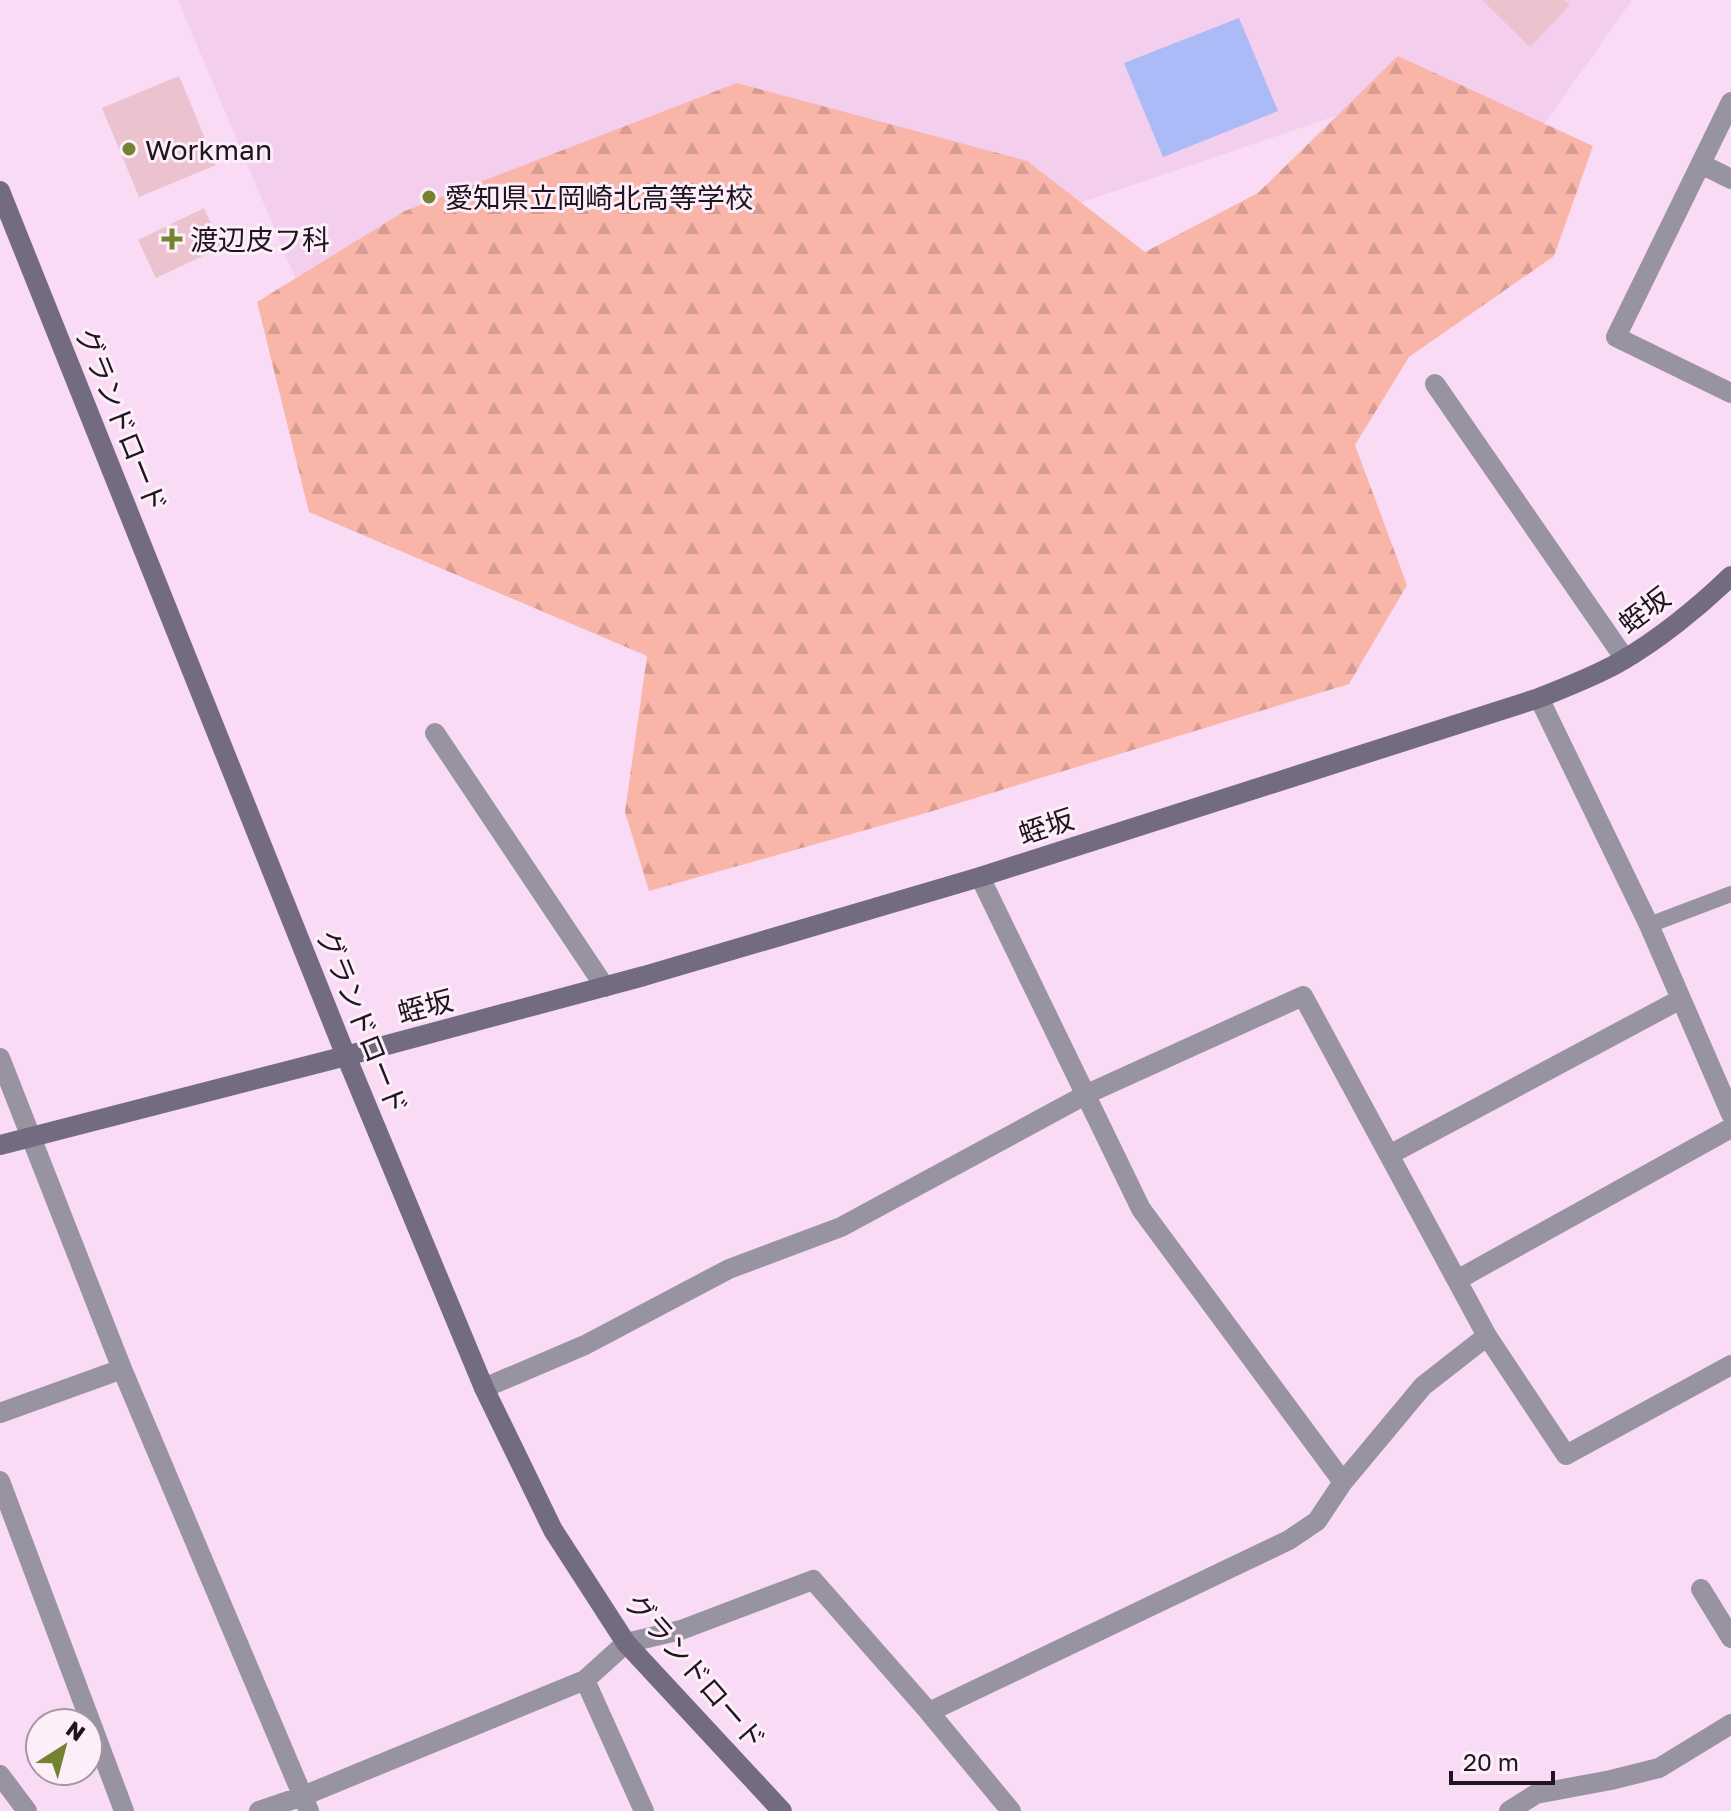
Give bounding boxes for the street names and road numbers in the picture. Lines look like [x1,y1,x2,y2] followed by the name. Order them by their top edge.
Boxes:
[70,323,174,517] street label: グランドロード
[1612,580,1676,640] street label: 蛭坂
[1014,802,1078,850] street label: 蛭坂
[311,925,415,1119] street label: グランドロード
[394,983,456,1029] street label: 蛭坂
[619,1586,773,1756] street label: グランドロード

